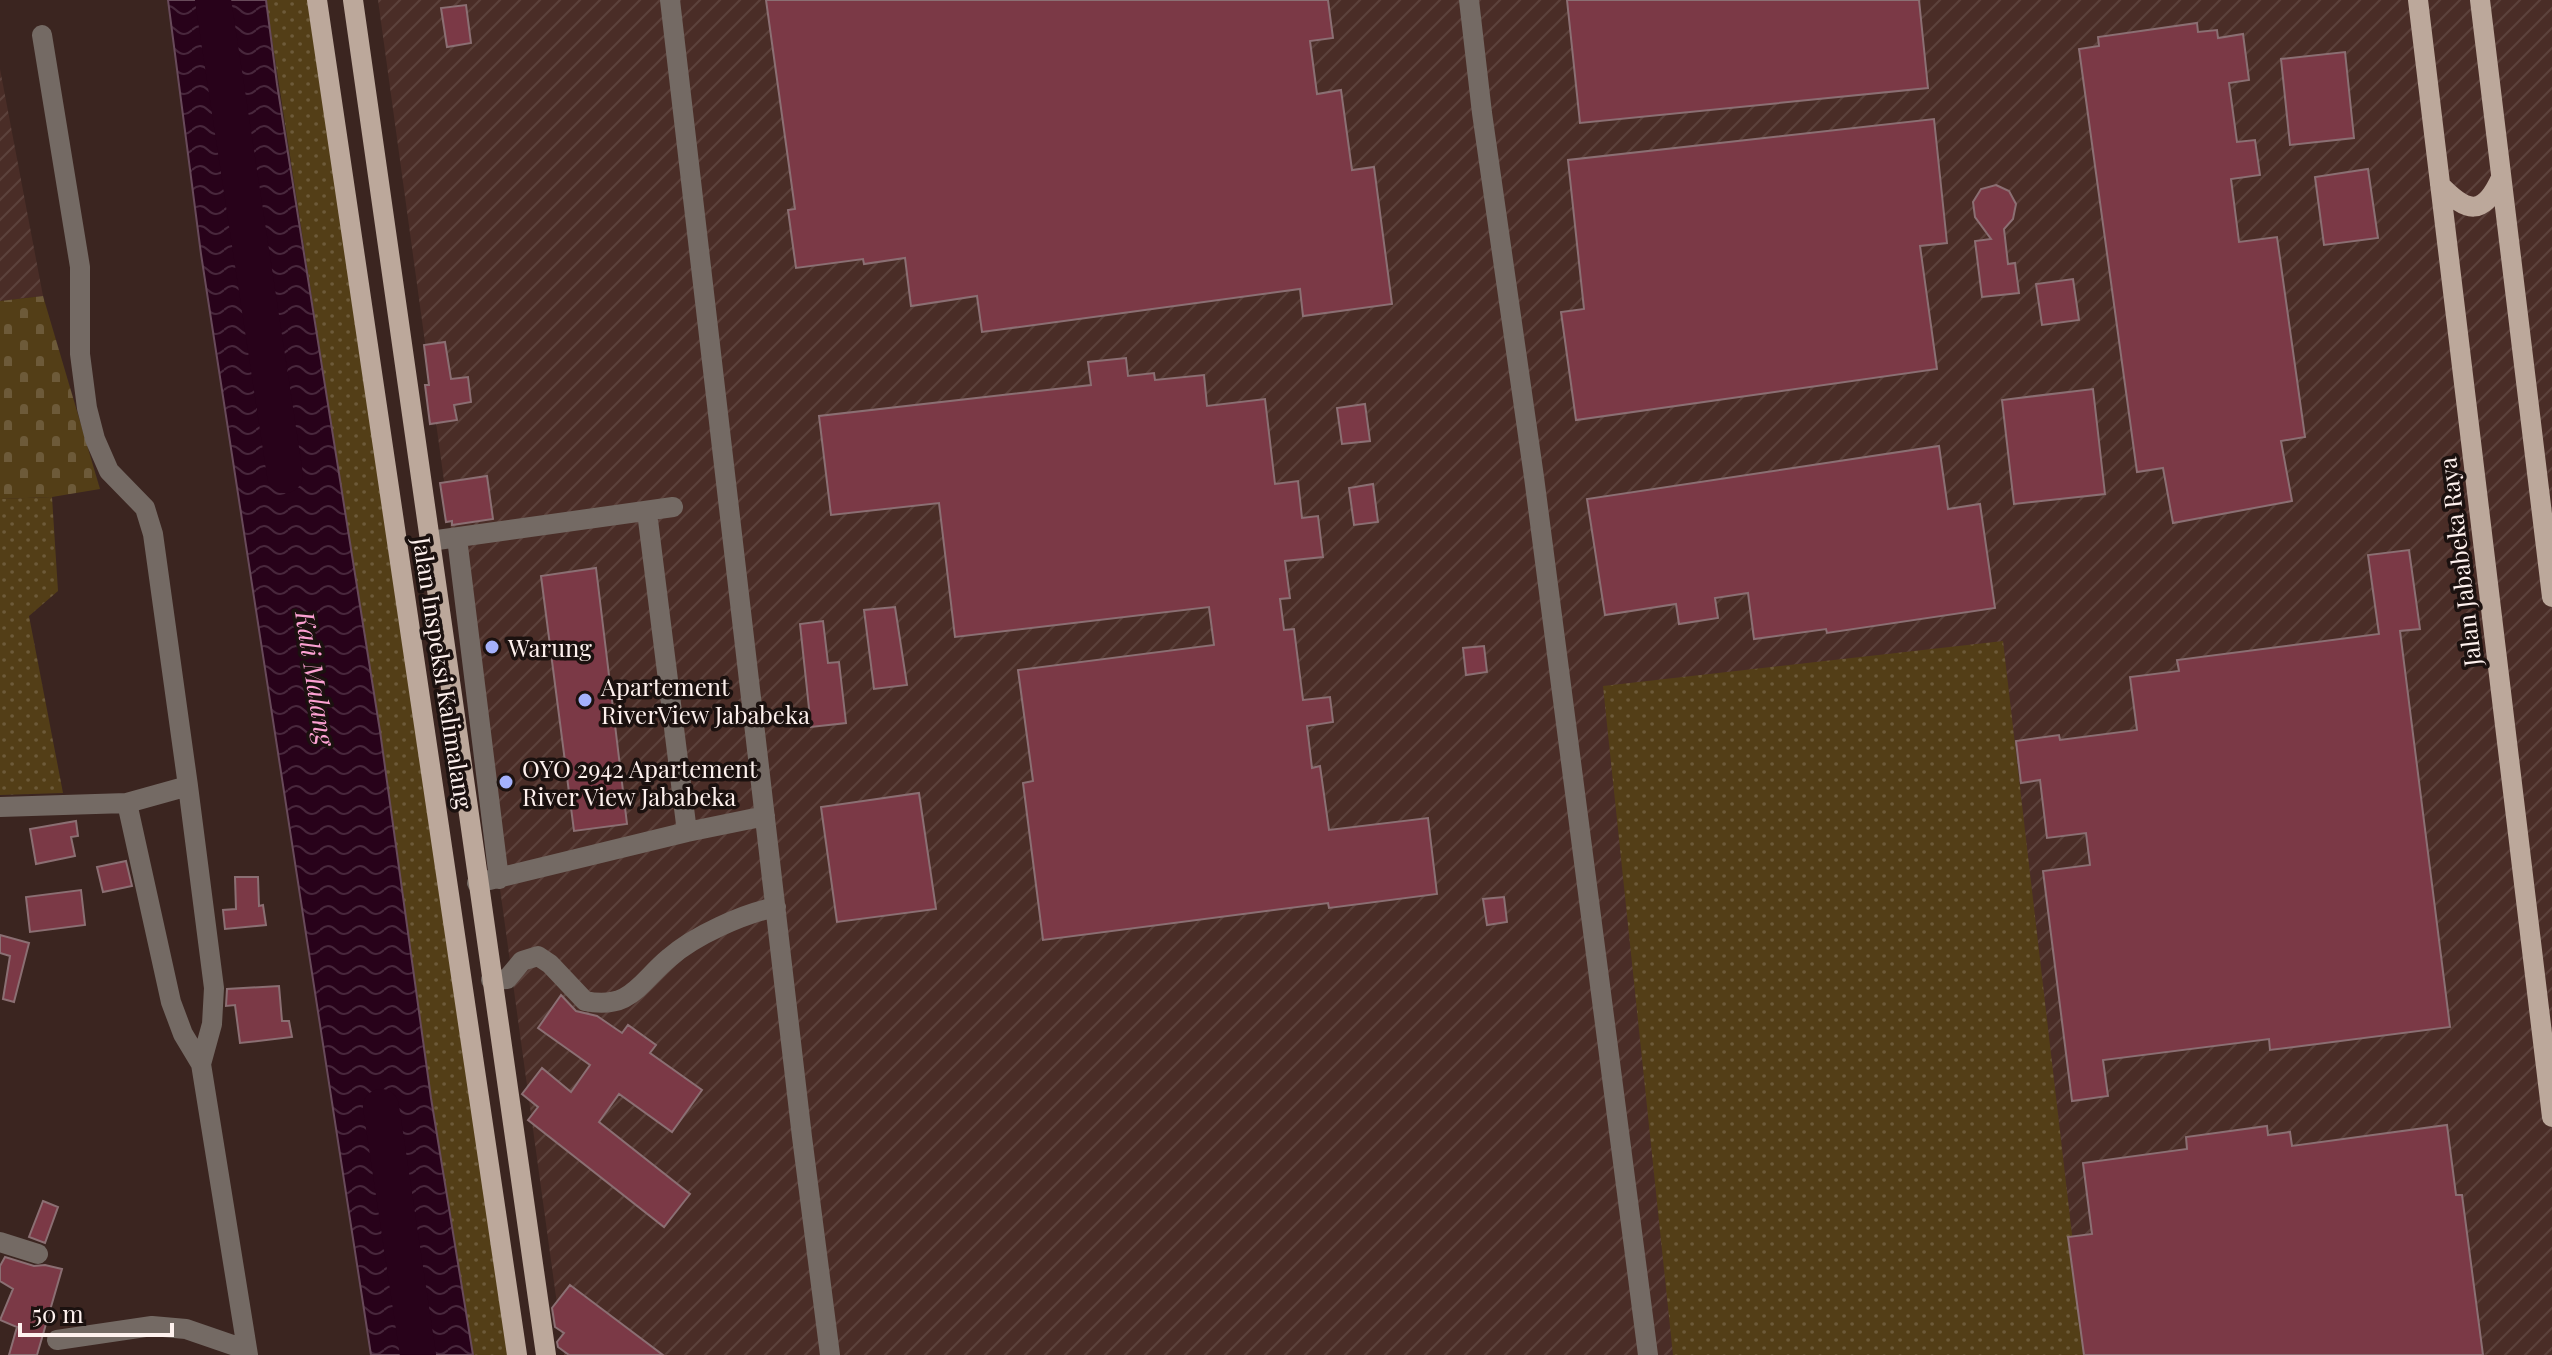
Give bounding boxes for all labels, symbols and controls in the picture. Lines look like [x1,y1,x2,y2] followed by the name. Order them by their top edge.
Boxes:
[2430,455,2488,669] street label: Jalan Jababeka Raya
[407,534,481,812] street label: Jalan Inspeksi Kalimalang
[288,607,344,750] water label: Kali Malang
[507,631,592,663] place label: Warung
[483,638,501,656] marker: Warung
[600,670,810,730] place label: Apartement RiverView Jababeka
[576,691,594,709] marker: Apartement RiverView Jababeka
[522,752,758,812] place label: OYO 2942 Apartement River View Jababeka
[497,773,515,791] marker: OYO 2942 Apartement River View Jababeka
[20,1287,172,1337] scale bar
[32,1297,84,1329] text: 50 m

